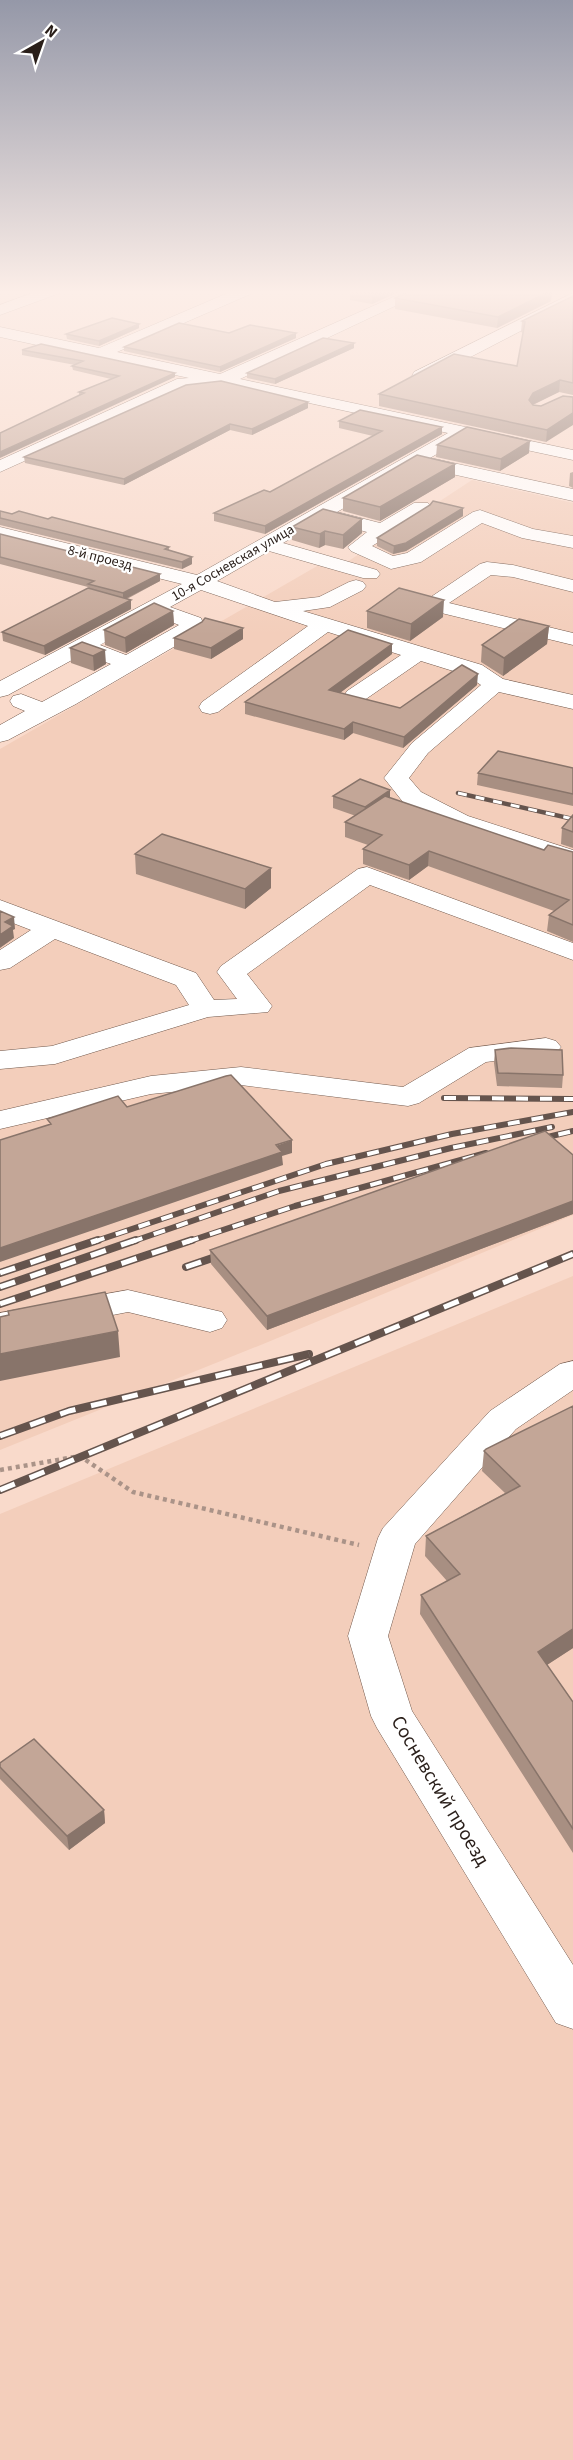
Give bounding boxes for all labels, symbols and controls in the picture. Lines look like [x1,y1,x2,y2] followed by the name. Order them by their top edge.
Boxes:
[12,12,72,72] north arrow
[40,19,62,43] text: N
[168,520,298,606] street label: 10-я Сосневская улица
[66,540,135,576] street label: 8-й проезд
[384,1710,496,1872] street label: Сосневский проезд

